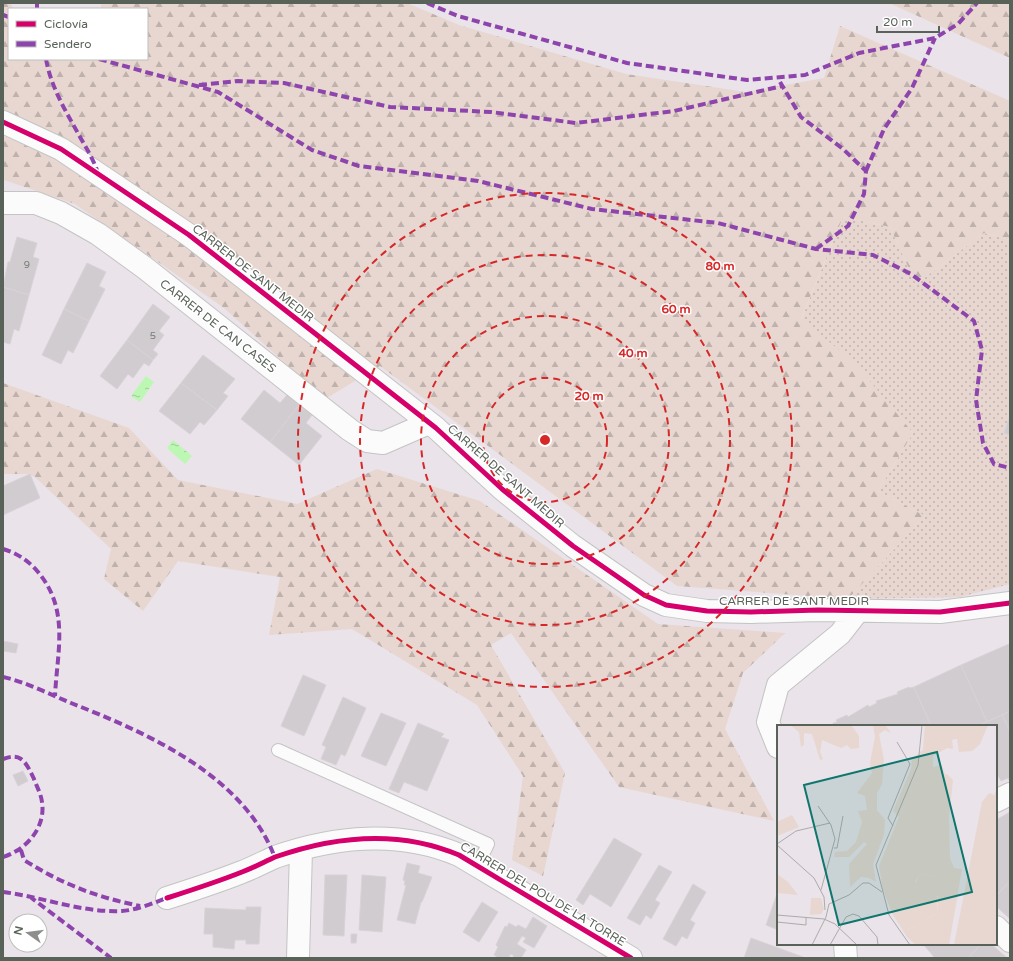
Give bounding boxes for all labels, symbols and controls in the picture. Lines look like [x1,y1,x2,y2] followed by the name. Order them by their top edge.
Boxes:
[8,8,148,60] legend
[877,8,939,34] scale bar
[883,15,912,29] text: 20 m
[44,17,88,31] text: Ciclovía
[44,37,92,51] text: Sendero
[190,221,316,325] street label: CARRER DE SANT MEDIR
[24,259,30,271] house number: 9
[705,259,735,273] text: 80 m
[157,276,279,376] street label: CARRER DE CAN CASES
[661,302,691,316] text: 60 m
[150,330,156,342] house number: 5
[618,346,648,360] text: 40 m
[574,389,604,403] text: 20 m
[445,421,567,531] street label: CARRER DE SANT MEDIR
[538,433,552,447] centre of rings
[719,594,869,608] street label: CARRER DE SANT MEDIR
[777,725,997,945] inset map
[458,839,629,949] street label: CARRER DEL POU DE LA TORRE
[8,913,48,953] north arrow
[11,925,26,937] text: N

